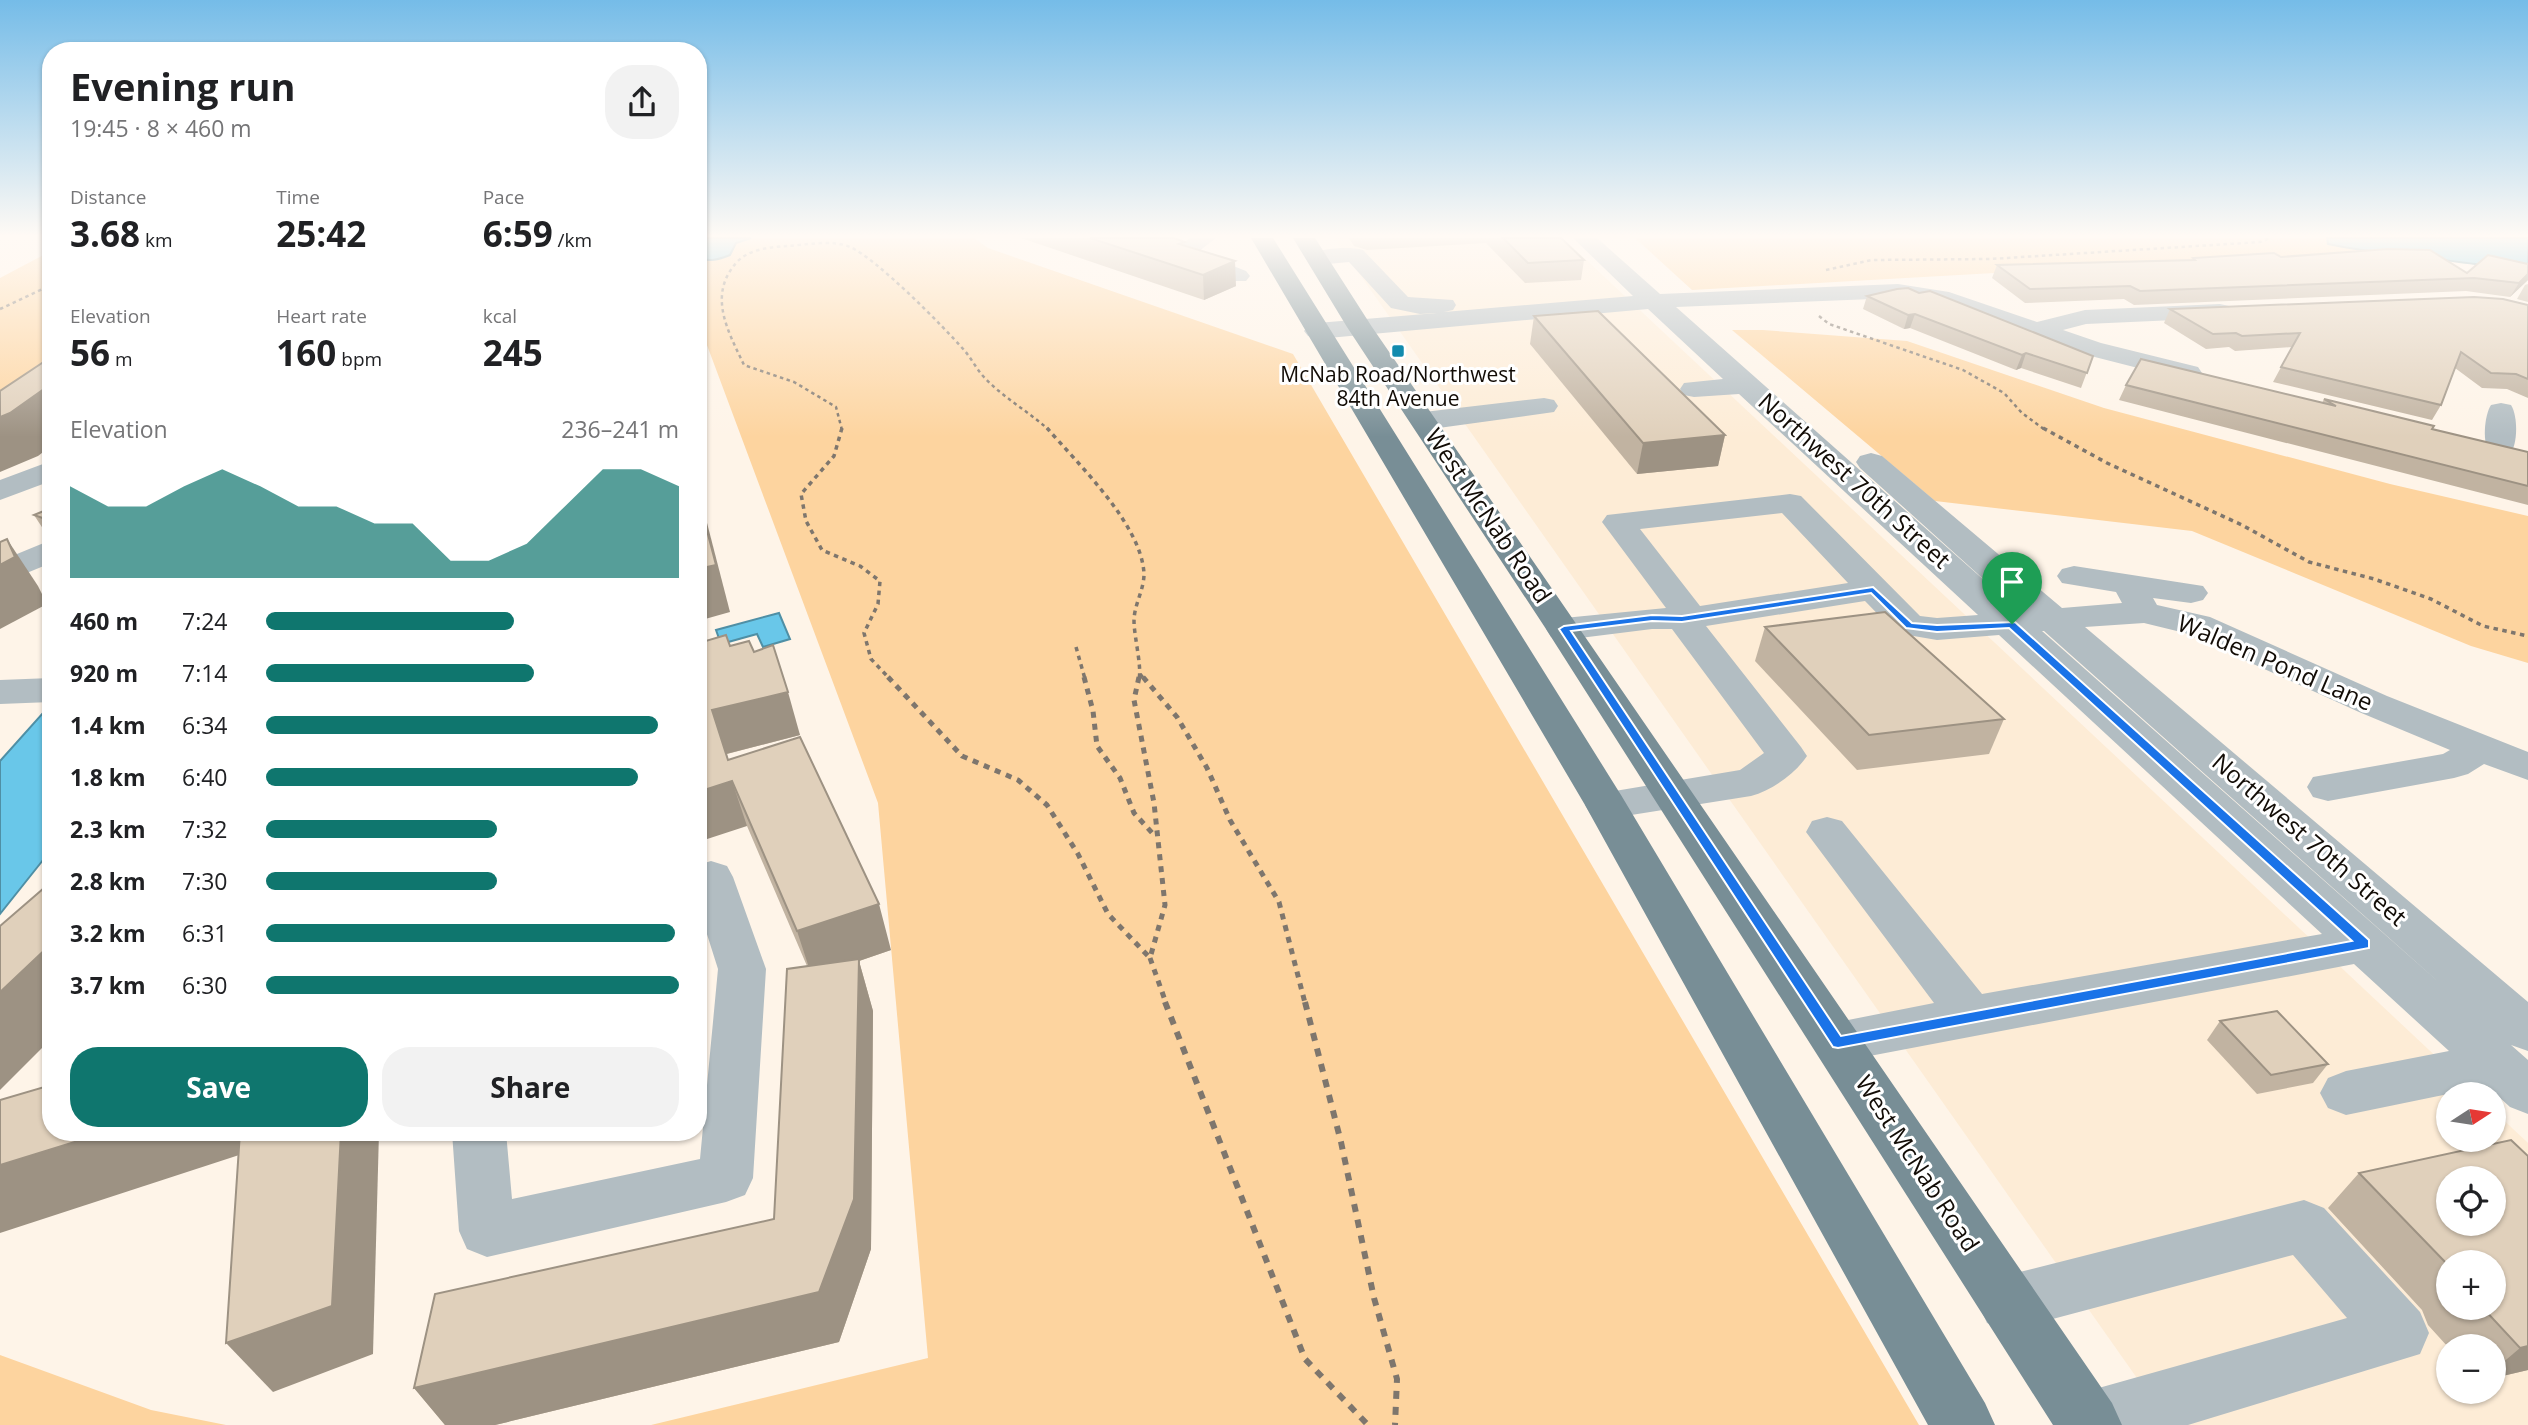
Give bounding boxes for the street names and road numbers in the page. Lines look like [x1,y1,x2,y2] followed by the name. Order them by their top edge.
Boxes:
[1752,385,1958,575] street label: Northwest 70th Street
[1418,421,1560,609] street label: West McNab Road
[2173,606,2378,718] street label: Walden Pond Lane
[2206,745,2414,933] street label: Northwest 70th Street
[1849,1068,1988,1258] street label: West McNab Road

